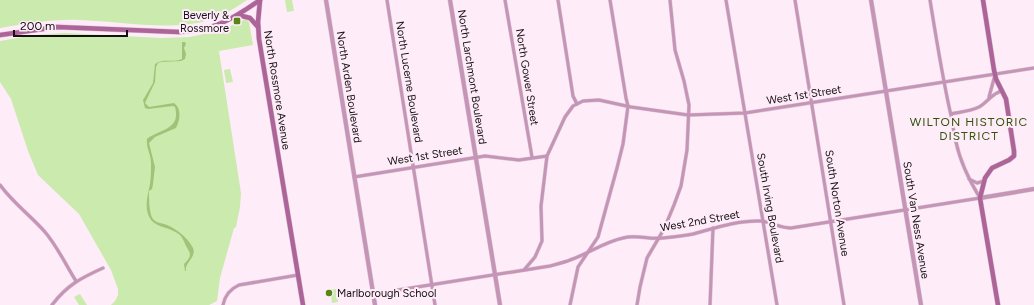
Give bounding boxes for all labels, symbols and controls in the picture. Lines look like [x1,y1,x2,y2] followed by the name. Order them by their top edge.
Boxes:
[180,9,229,35] place label: Beverly & Rossmore
[455,9,489,145] street label: North Larchmont Boulevard
[14,12,127,38] scale bar
[232,16,242,26] marker: Beverly & Rossmore
[20,19,55,33] text: 200 m
[393,20,425,144] street label: North Lucerne Boulevard
[513,28,541,126] street label: North Gower Street
[261,29,293,151] street label: North Rossmore Avenue
[334,30,364,144] street label: North Arden Boulevard
[766,83,842,107] street label: West 1st Street
[910,115,1028,143] district label: WILTON HISTORIC DISTRICT
[387,144,463,168] street label: West 1st Street
[822,149,852,257] street label: South Norton Avenue
[754,152,786,264] street label: South Irving Boulevard
[900,160,932,280] street label: South Van Ness Avenue
[659,208,741,234] street label: West 2nd Street
[337,287,436,300] place label: Marlborough School
[324,288,334,298] marker: Marlborough School

